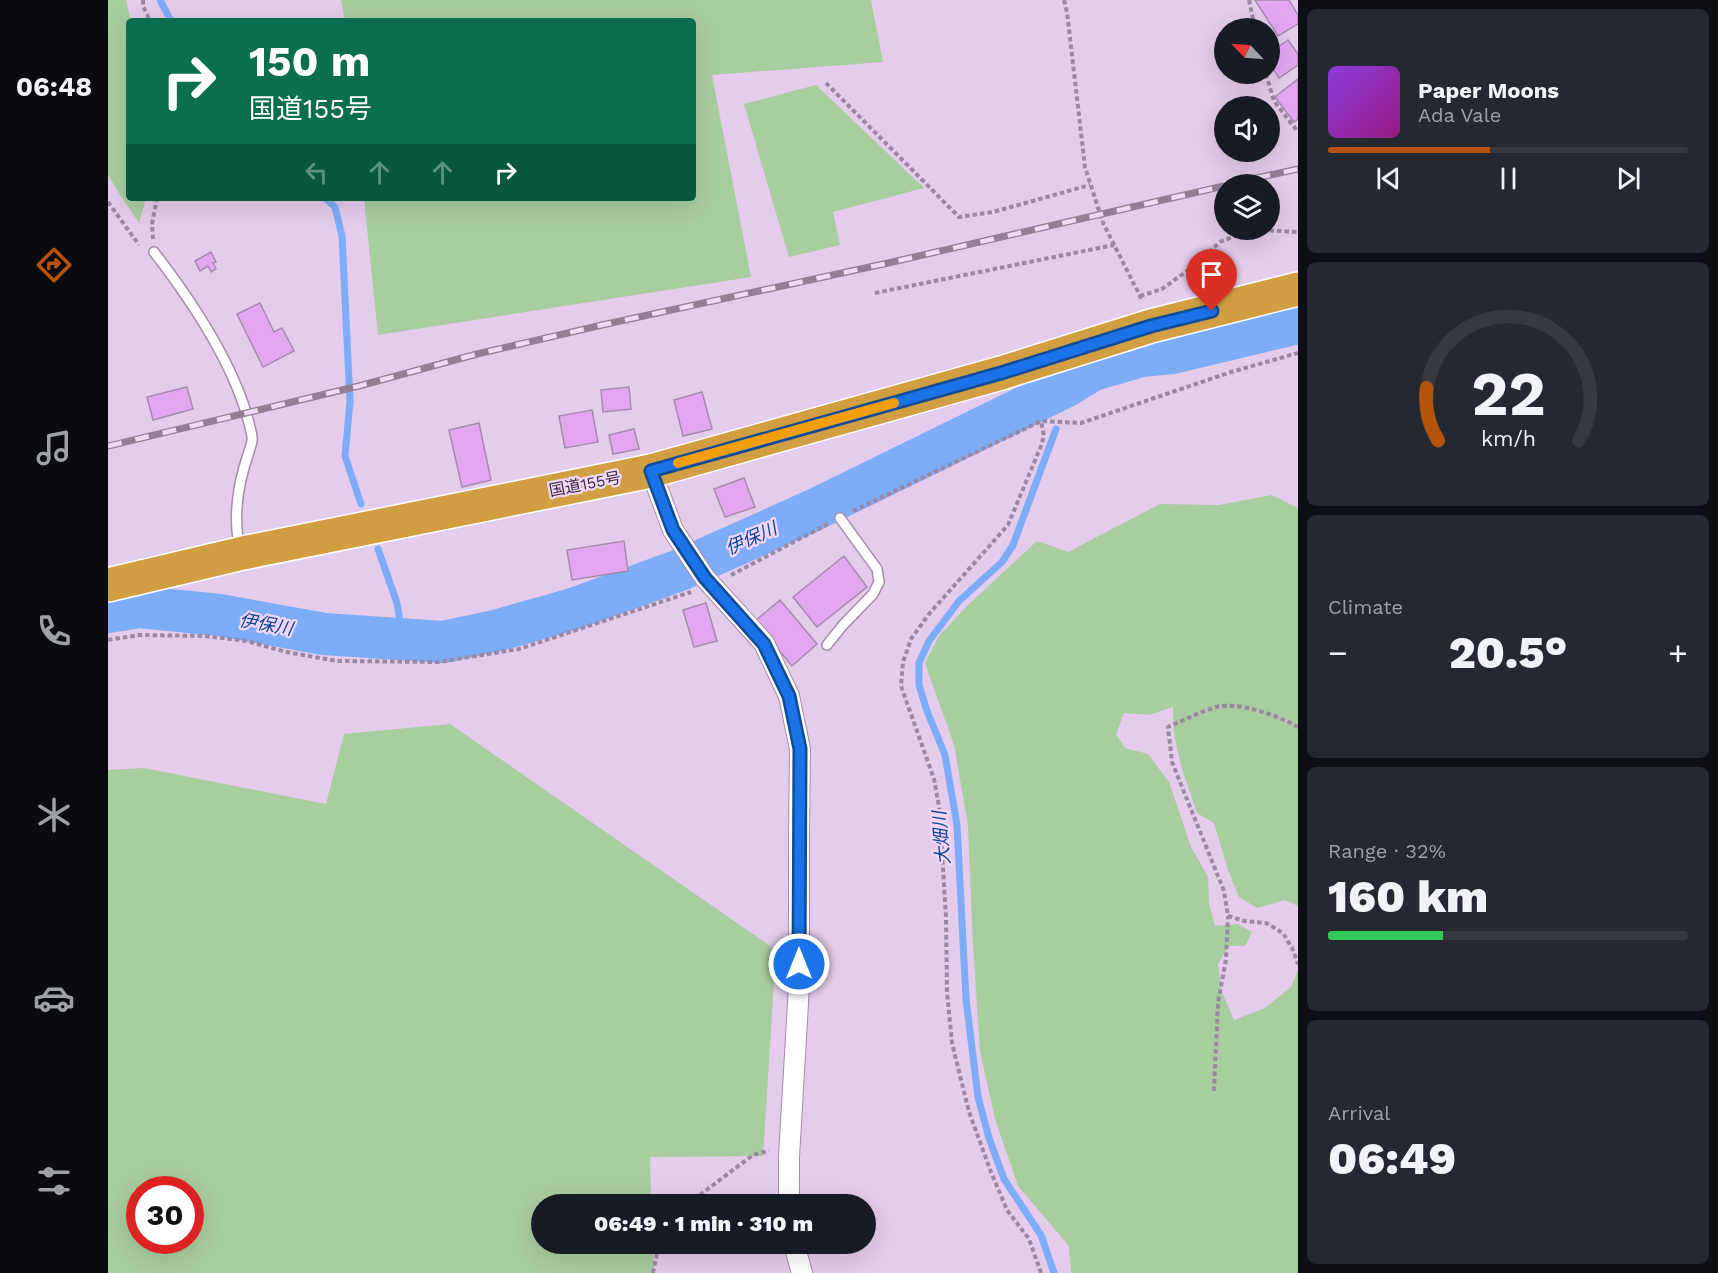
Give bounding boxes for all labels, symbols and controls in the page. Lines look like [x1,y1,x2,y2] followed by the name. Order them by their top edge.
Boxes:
[1214,18,1280,84] north arrow
[1214,18,1280,240] map controls
[249,37,370,86] text: 150 m
[150,42,228,120] icon: right
[16,71,92,103] text: 06:48
[1418,78,1559,103] text: Paper Moons
[249,93,372,125] text: 国道155号
[1214,96,1280,162] button: sound
[1418,103,1501,127] text: Ada Vale
[300,156,333,189] icon: left
[363,156,396,189] icon: ahead
[426,156,459,189] icon: ahead
[489,156,522,189] icon: right
[1372,162,1405,195] icon: previous
[1492,162,1525,195] icon: pause
[1612,162,1645,195] icon: next
[1214,174,1280,240] button: layers
[33,244,75,286] icon: directions
[1186,249,1237,311] pin
[1195,258,1228,291] icon: arrive
[1471,357,1545,430] text: 22
[1480,426,1536,451] text: km/h
[33,427,75,469] icon: music
[547,468,623,500] street label: 国道155号
[722,517,782,559] water label: 伊保川
[1328,595,1403,619] text: Climate
[238,609,296,639] water label: 伊保川
[33,610,75,652] icon: phone
[1449,626,1567,679] text: 20.5°
[1328,633,1348,672] text: −
[1668,633,1688,672] text: +
[33,794,75,836] icon: climate
[928,808,954,866] water label: 大畑川
[1328,839,1446,863] text: Range · 32%
[1328,870,1488,923] text: 160 km
[767,932,831,996] position arrow
[33,977,75,1019] icon: car
[1328,1101,1390,1125] text: Arrival
[1328,1132,1456,1185] text: 06:49
[33,1160,75,1202] icon: filters
[126,1176,204,1254] speed limit sign: 30
[594,1211,813,1236] text: 06:49 · 1 min · 310 m

